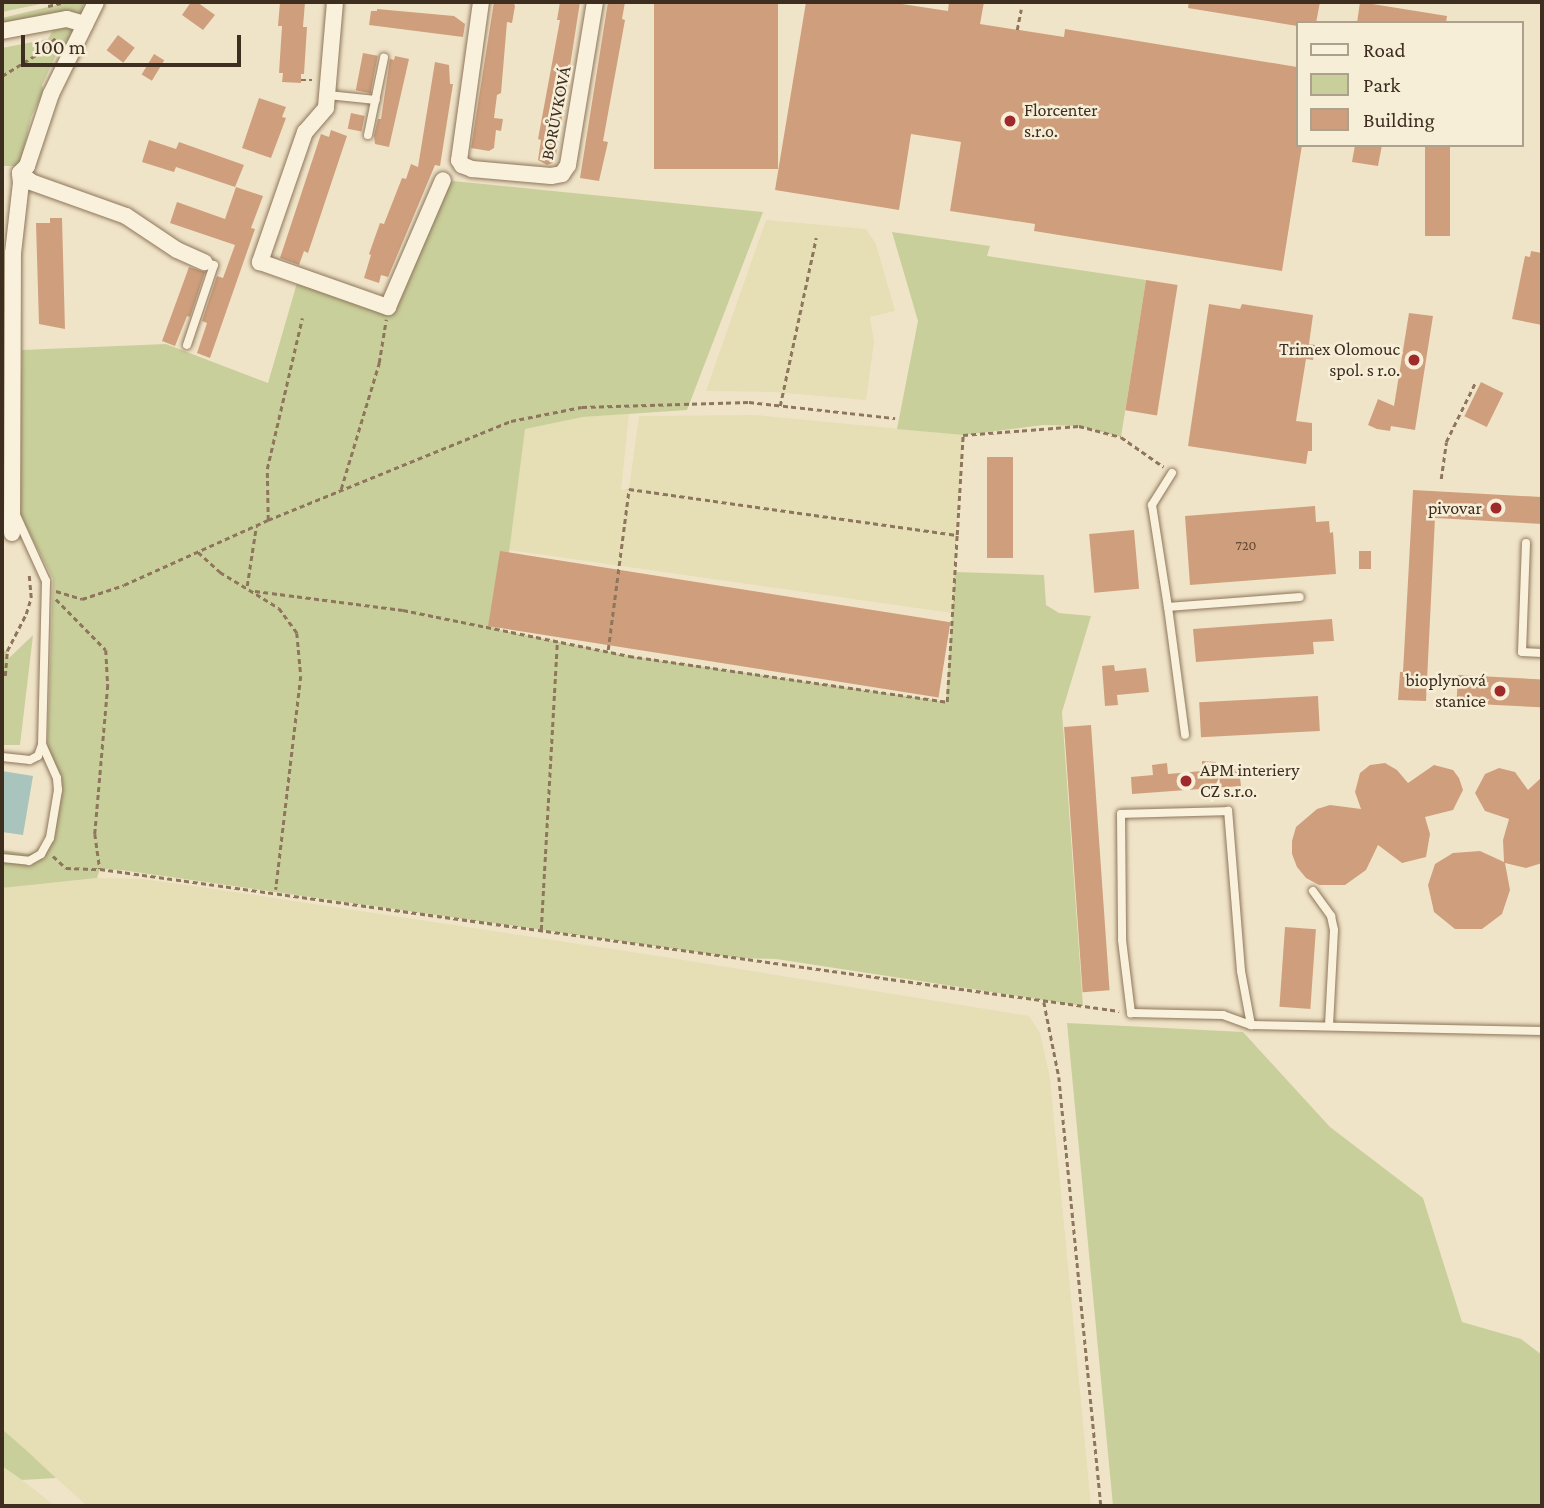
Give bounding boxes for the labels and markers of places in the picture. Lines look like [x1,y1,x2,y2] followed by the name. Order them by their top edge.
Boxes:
[1024,100,1098,142] place label: Florcenter s.r.o.
[1002,113,1018,129] marker: Florcenter s.r.o.
[1279,339,1400,382] place label: Trimex Olomouc spol. s r.o.
[1406,352,1422,368] marker: Trimex Olomouc spol. s r.o.
[1428,497,1482,519] place label: pivovar
[1488,500,1504,516] marker: pivovar
[1406,670,1486,712] place label: bioplynová stanice
[1492,683,1508,699] marker: bioplynová stanice
[1200,760,1299,802] place label: APM interiery CZ s.r.o.
[1178,773,1194,789] marker: APM interiery CZ s.r.o.

